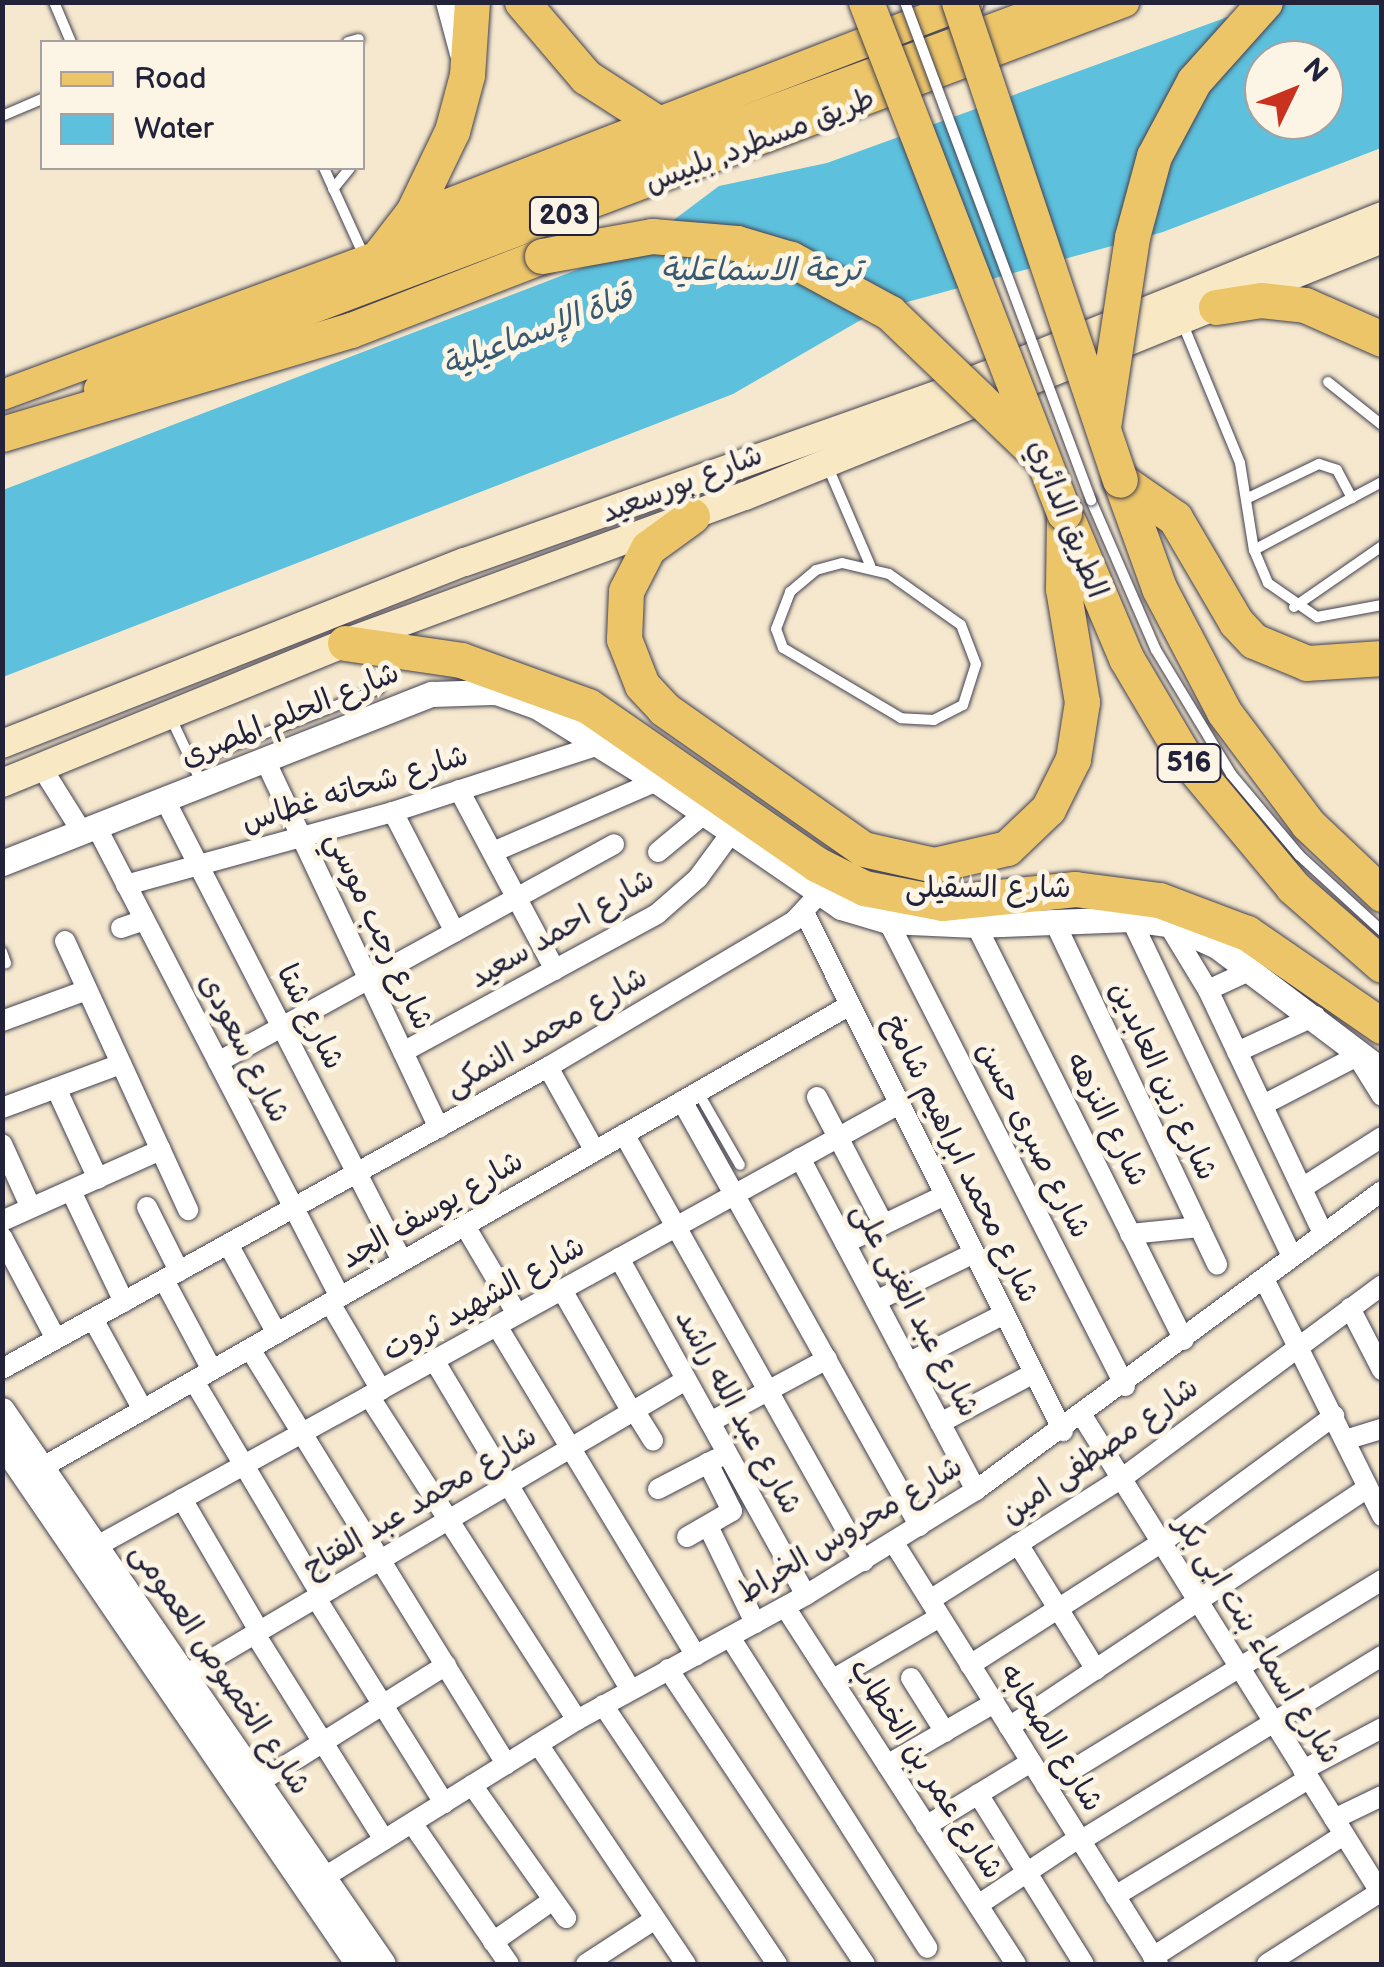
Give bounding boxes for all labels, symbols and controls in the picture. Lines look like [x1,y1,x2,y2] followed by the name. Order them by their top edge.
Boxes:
[40,40,365,170] legend
[1244,40,1344,140] north arrow
[1296,52,1334,90] text: N
[134,61,207,97] text: Road
[640,81,880,201] street label: طريق مسطرد, بلبيس
[134,111,214,147] text: Water
[526,193,602,239] road number: 203
[661,252,861,290] water label: ترعة الاسماعلية
[437,278,639,386] water label: قناة الإسماعيلية
[1019,435,1115,603] street label: الطريق الدائري
[596,437,768,531] street label: شارع بورسعيد
[175,655,405,775] street label: شارع الحلم المصرى
[237,737,473,841] street label: شارع شحاته غطاس
[1156,740,1222,786] road number: 516
[317,826,441,1036] street label: شارع رجب موسي
[463,862,661,996] street label: شارع احمد سعيد
[905,870,1071,906] street label: شارع السقيلى
[268,958,352,1076] street label: شارع شتا
[438,959,654,1105] street label: شارع محمد النمكى
[191,967,297,1129] street label: شارع سعودى
[1101,976,1225,1186] street label: شارع زين العابدين
[876,1009,1046,1309] street label: شارع محمد ابراهيم شامخ
[968,1036,1098,1244] street label: شارع صبرى حسن
[1058,1046,1156,1192] street label: شارع النزهه
[334,1143,530,1277] street label: شارع يوسف الجد
[843,1197,987,1423] street label: شارع عبد الغنى على
[377,1229,591,1369] street label: شارع الشهيد ثروت
[667,1303,809,1521] street label: شارع عبد الله راشد
[995,1370,1205,1532] street label: شارع مصطفى امين
[297,1418,543,1586] street label: شارع محمد عبد الفتاح
[731,1449,969,1611] street label: شارع محروس الخراط
[1166,1509,1348,1771] street label: شارع اسماء بنت ابى بكر
[122,1536,318,1802] street label: شارع الخصوص العمومى
[841,1652,1011,1886] street label: شارع عمر بن الخطاب
[991,1657,1111,1819] street label: شارع الصحابه

